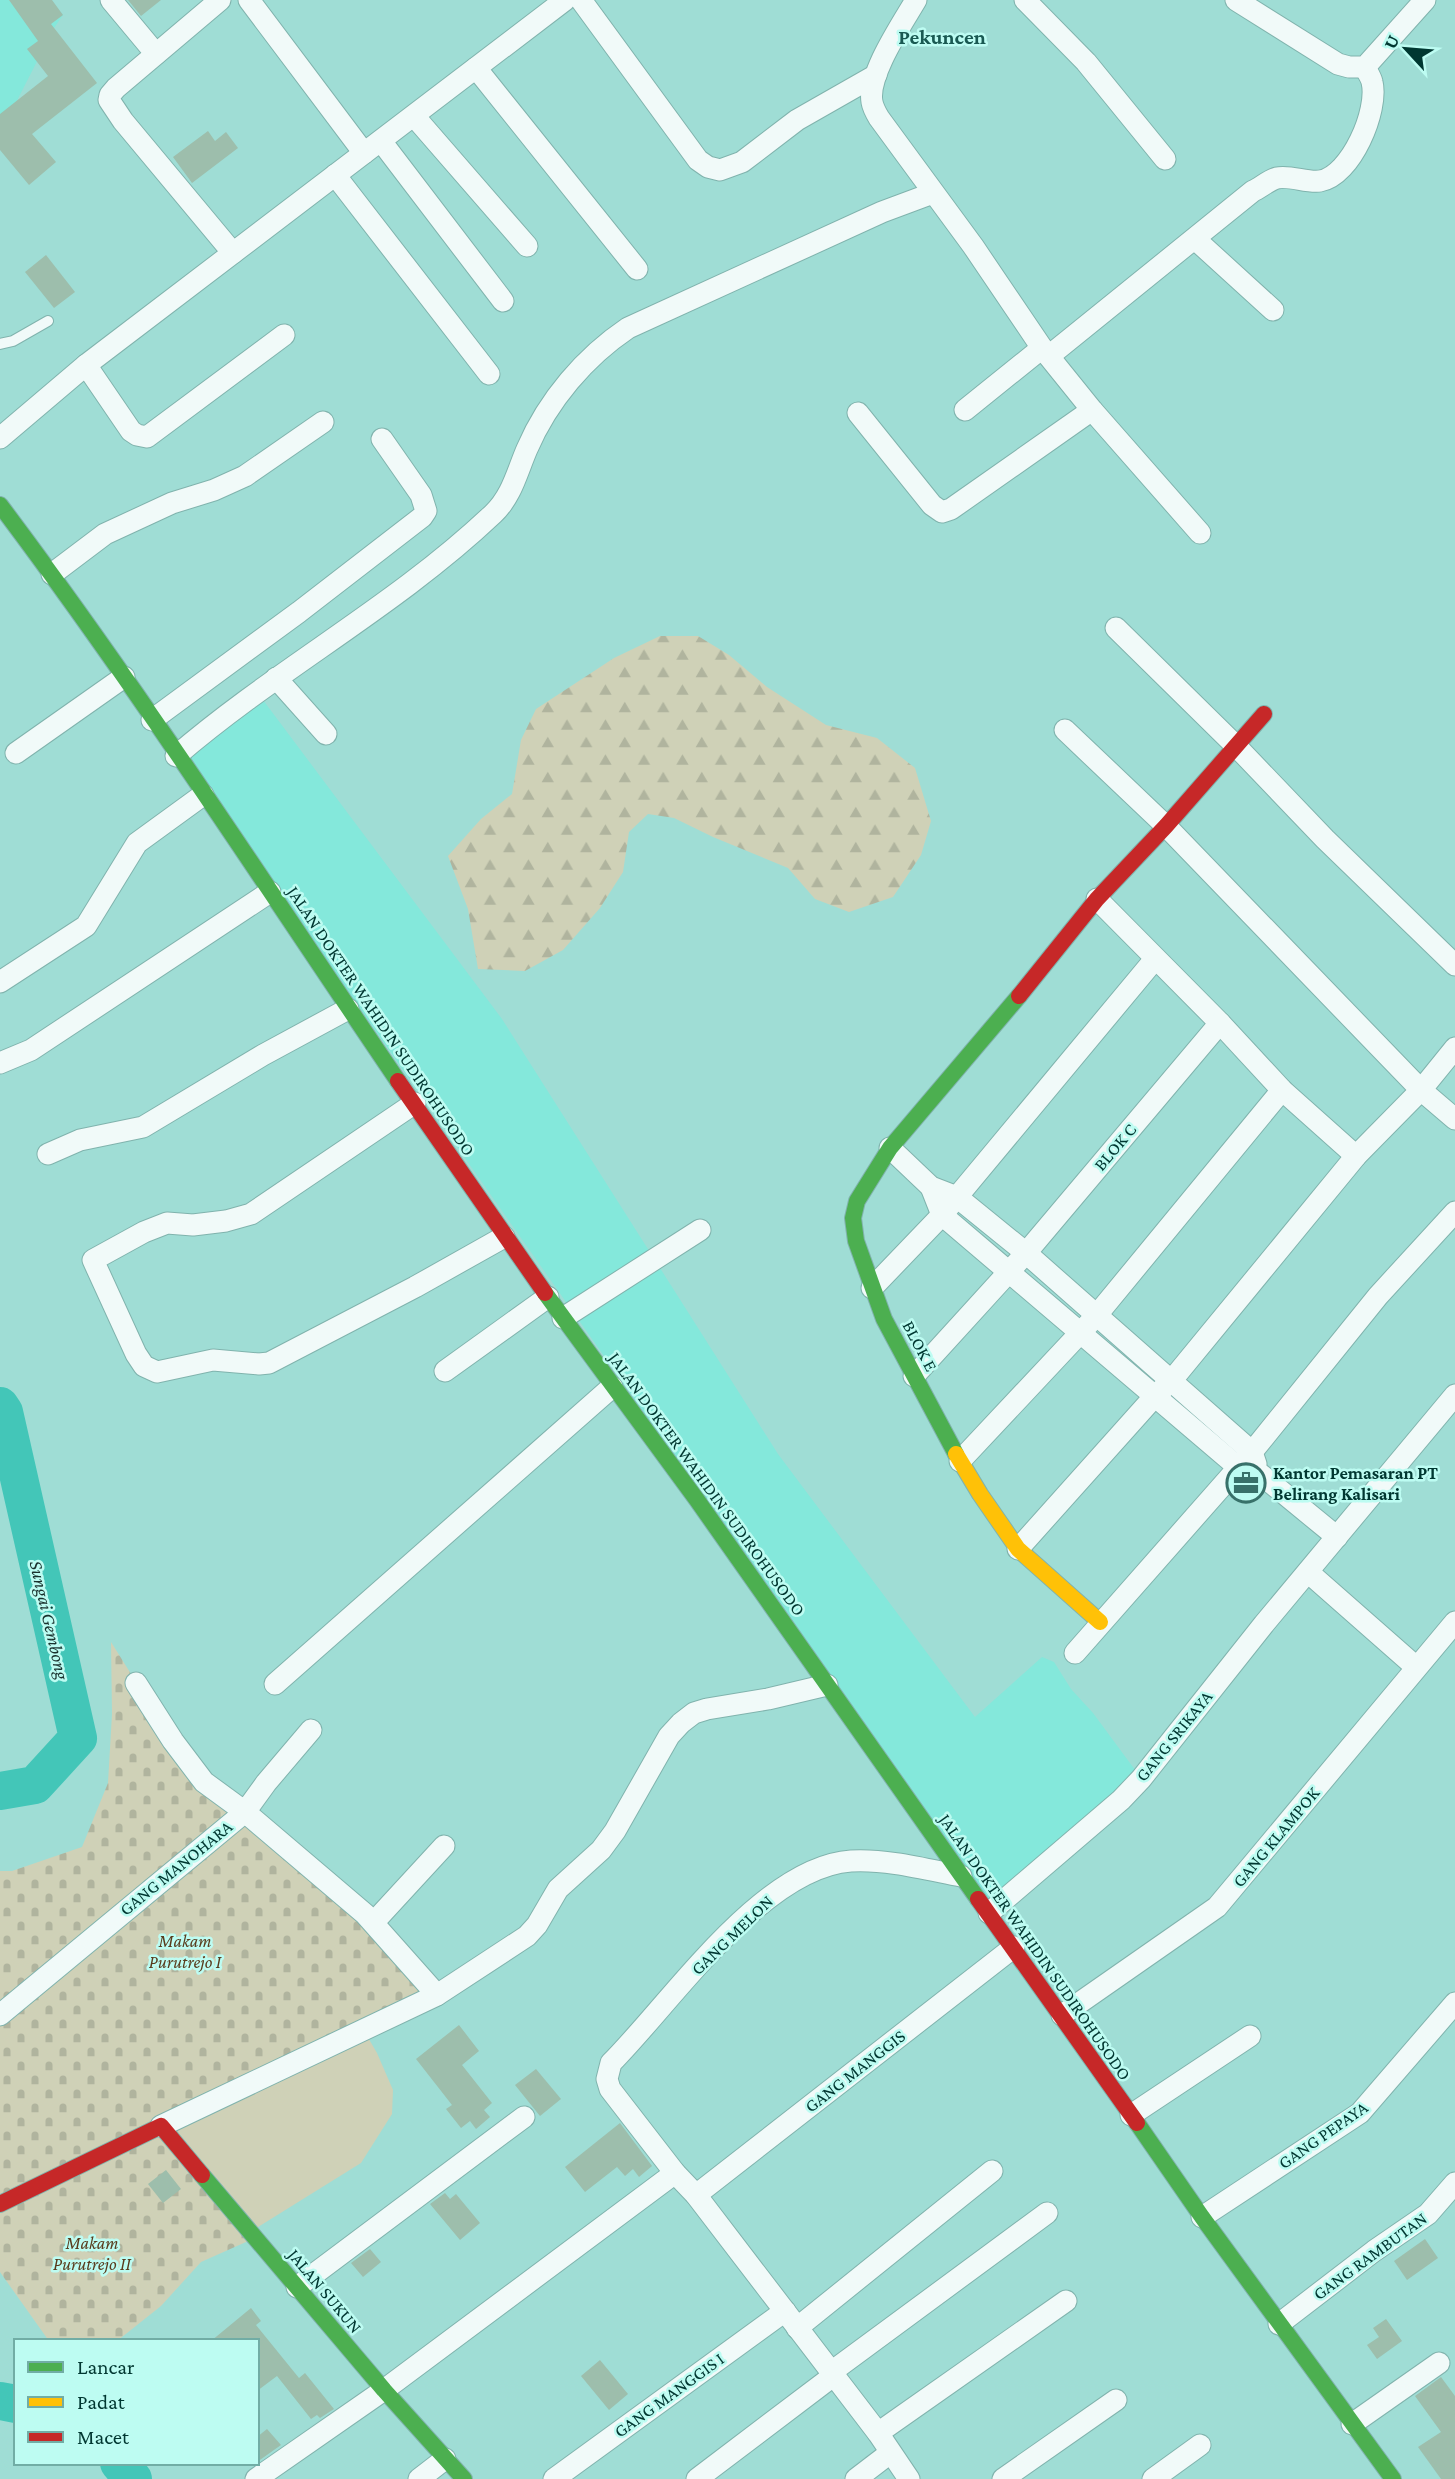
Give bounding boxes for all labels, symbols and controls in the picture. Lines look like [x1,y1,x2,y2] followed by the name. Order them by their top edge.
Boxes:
[1371,14,1441,84] north arrow
[898,25,986,49] district label: Pekuncen
[1379,31,1403,52] text: U
[282,881,479,1159] street label: JALAN DOKTER WAHIDIN SUDIROHUSODO
[1090,1119,1141,1175] street label: BLOK C
[898,1317,942,1375] street label: BLOK E
[604,1347,809,1620] street label: JALAN DOKTER WAHIDIN SUDIROHUSODO
[1225,1462,1267,1504] office icon: Kantor Pemasaran PT Belirang Kalisari
[1273,1463,1438,1504] place label: Kantor Pemasaran PT Belirang Kalisari
[26,1558,74,1682] water label: Sungai Gembong
[1131,1686,1217,1785] street label: GANG SRIKAYA
[1228,1783,1324,1891] street label: GANG KLAMPOK
[934,1808,1135,2084] street label: JALAN DOKTER WAHIDIN SUDIROHUSODO
[116,1816,237,1920] street label: GANG MANOHARA
[687,1891,777,1979] street label: GANG MELON
[149,1931,222,1973] park label: Makam Purutrejo I
[801,2026,909,2116] street label: GANG MANGGIS
[1275,2097,1372,2173] street label: GANG PEPAYA
[1309,2208,1431,2304] street label: GANG RAMBUTAN
[53,2233,131,2275] park label: Makam Purutrejo II
[283,2243,366,2337] street label: JALAN SUKUN
[14,2339,259,2465] legend
[610,2348,728,2442] street label: GANG MANGGIS I
[77,2355,135,2379] text: Lancar
[77,2390,126,2414] text: Padat
[77,2425,130,2449] text: Macet

